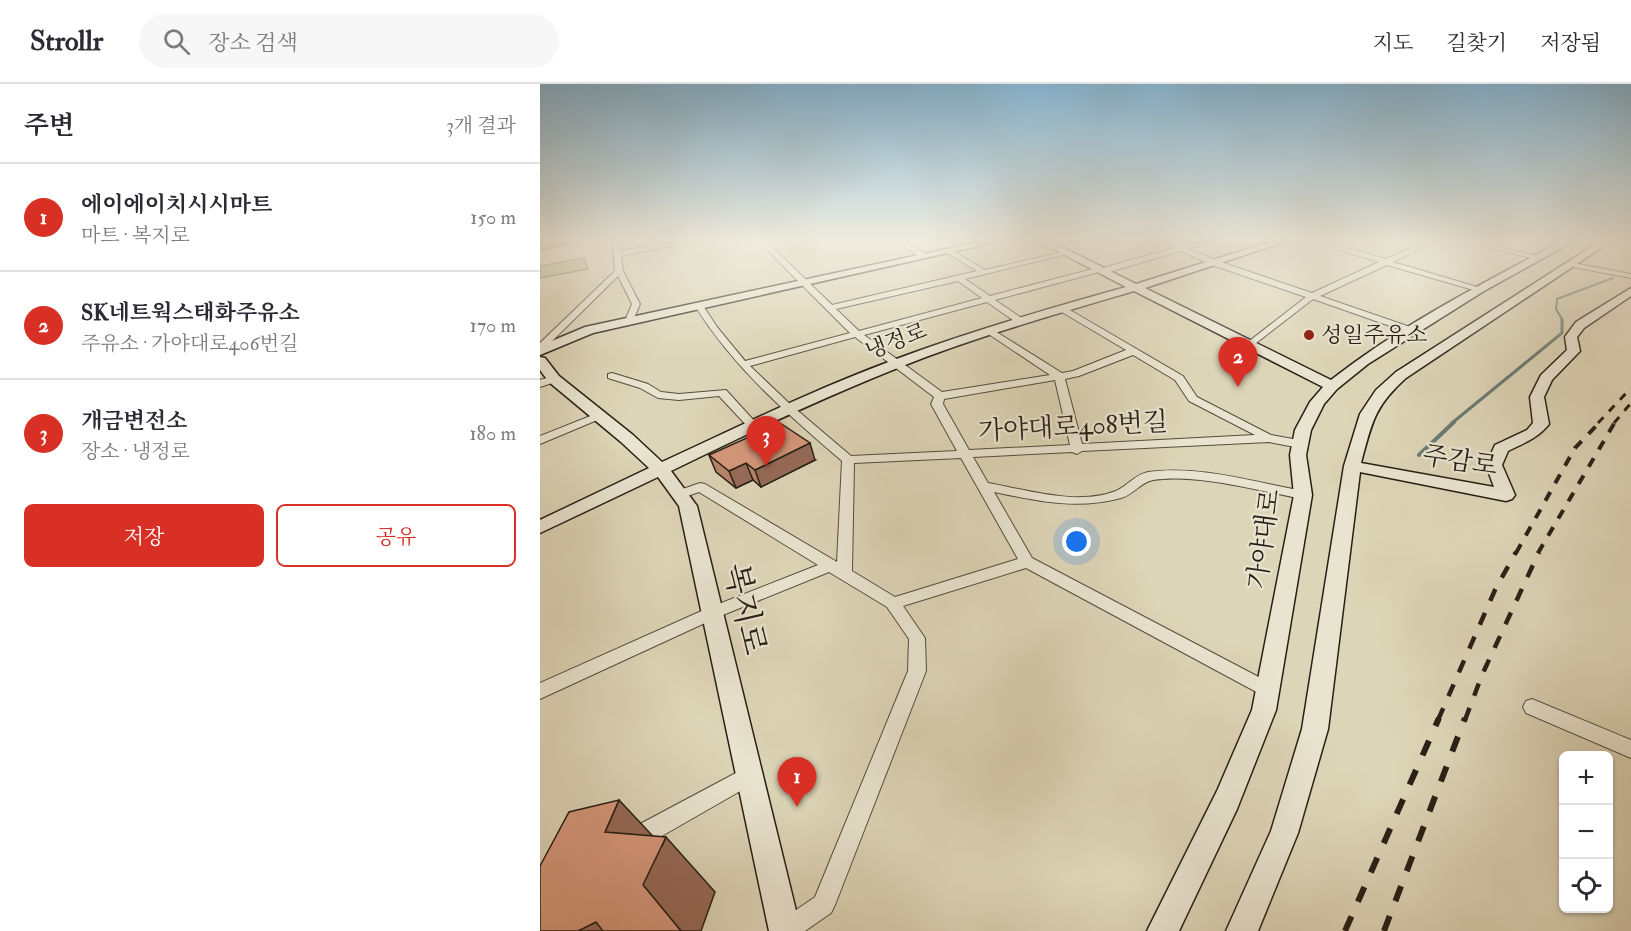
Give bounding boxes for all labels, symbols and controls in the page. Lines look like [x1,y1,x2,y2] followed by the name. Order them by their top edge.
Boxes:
[139,14,559,68] search box
[30,24,103,59] text: Strollr
[160,25,193,58] icon: search
[208,29,298,57] text: 장소 검색
[1373,30,1413,57] text: 지도
[1446,30,1507,57] text: 길찾기
[1540,30,1601,57] text: 저장됨
[24,110,74,142] text: 주변
[446,113,516,138] text: 3개 결과
[81,191,272,219] text: 에이에이치시시마트
[40,205,47,230] text: 1
[470,205,516,230] text: 150 m
[81,223,190,248] text: 마트 · 복지로
[81,299,300,327] text: SK네트웍스태화주유소
[38,313,49,338] text: 2
[470,313,516,338] text: 170 m
[861,317,931,365] street label: 냉정로
[1321,321,1427,349] place label: 성일주유소
[1302,328,1316,342] marker: 성일주유소
[81,331,298,356] text: 주유소 · 가야대로406번길
[1218,338,1258,387] pin: 2
[977,406,1169,448] street label: 가야대로408번길
[81,407,187,435] text: 개금변전소
[746,416,786,466] pin: 3
[40,421,47,446] text: 3
[469,421,516,446] text: 180 m
[81,439,190,464] text: 장소 · 냉정로
[1420,439,1500,483] street label: 주감로
[1241,487,1287,591] street label: 가야대로
[24,504,264,567] button: 저장
[276,504,516,567] button: 공유
[1062,527,1091,556] your location
[715,559,775,659] street label: 복지로
[1559,751,1613,913] map controls
[1559,751,1613,805] button: +
[778,758,816,807] pin: 1
[1559,805,1613,859] button: −
[1559,859,1613,913] button: locate

